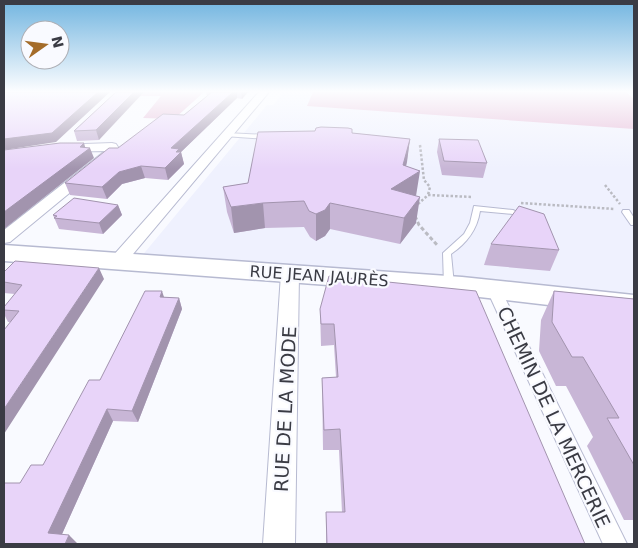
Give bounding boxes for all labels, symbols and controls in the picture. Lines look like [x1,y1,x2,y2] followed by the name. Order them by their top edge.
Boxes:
[20,20,70,70] north arrow
[48,34,67,49] text: N
[249,262,389,290] street label: RUE JEAN JAURÈS
[493,303,615,531] street label: CHEMIN DE LA MERCERIE
[270,326,300,492] street label: RUE DE LA MODE

